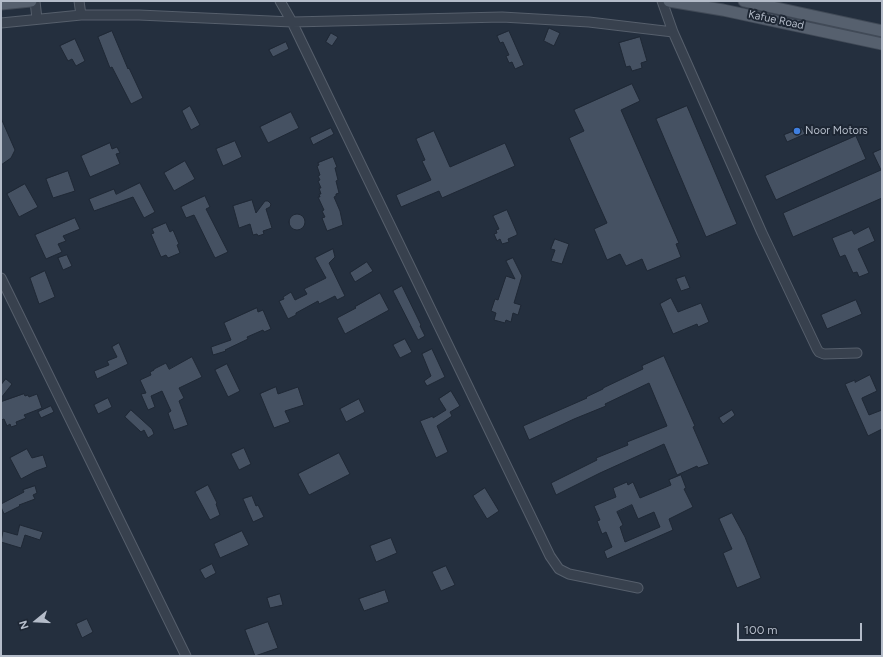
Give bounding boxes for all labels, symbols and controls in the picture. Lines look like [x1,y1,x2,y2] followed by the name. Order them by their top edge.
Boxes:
[747,8,805,32] street label: Kafue Road
[805,124,868,138] place label: Noor Motors
[792,126,802,136] marker: Noor Motors
[16,601,56,641] north arrow
[739,615,864,641] scale bar
[17,619,32,631] text: N
[744,623,778,637] text: 100 m

